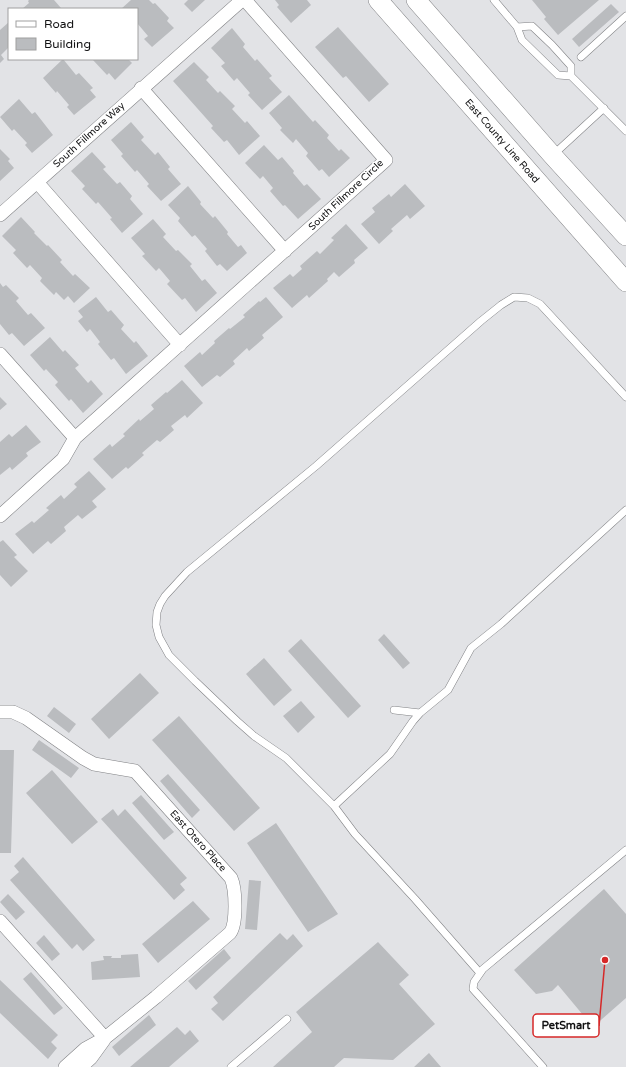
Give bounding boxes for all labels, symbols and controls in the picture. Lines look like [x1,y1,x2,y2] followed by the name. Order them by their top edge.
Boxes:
[8,8,138,60] legend
[44,17,74,31] text: Road
[44,37,91,51] text: Building
[462,96,542,186] street label: East County Line Road
[51,99,128,170] street label: South Fillmore Way
[306,157,386,233] street label: South Fillmore Circle
[167,808,229,875] street label: East Otero Place
[533,1014,599,1037] callout: PetSmart
[541,1019,591,1032] text: PetSmart

